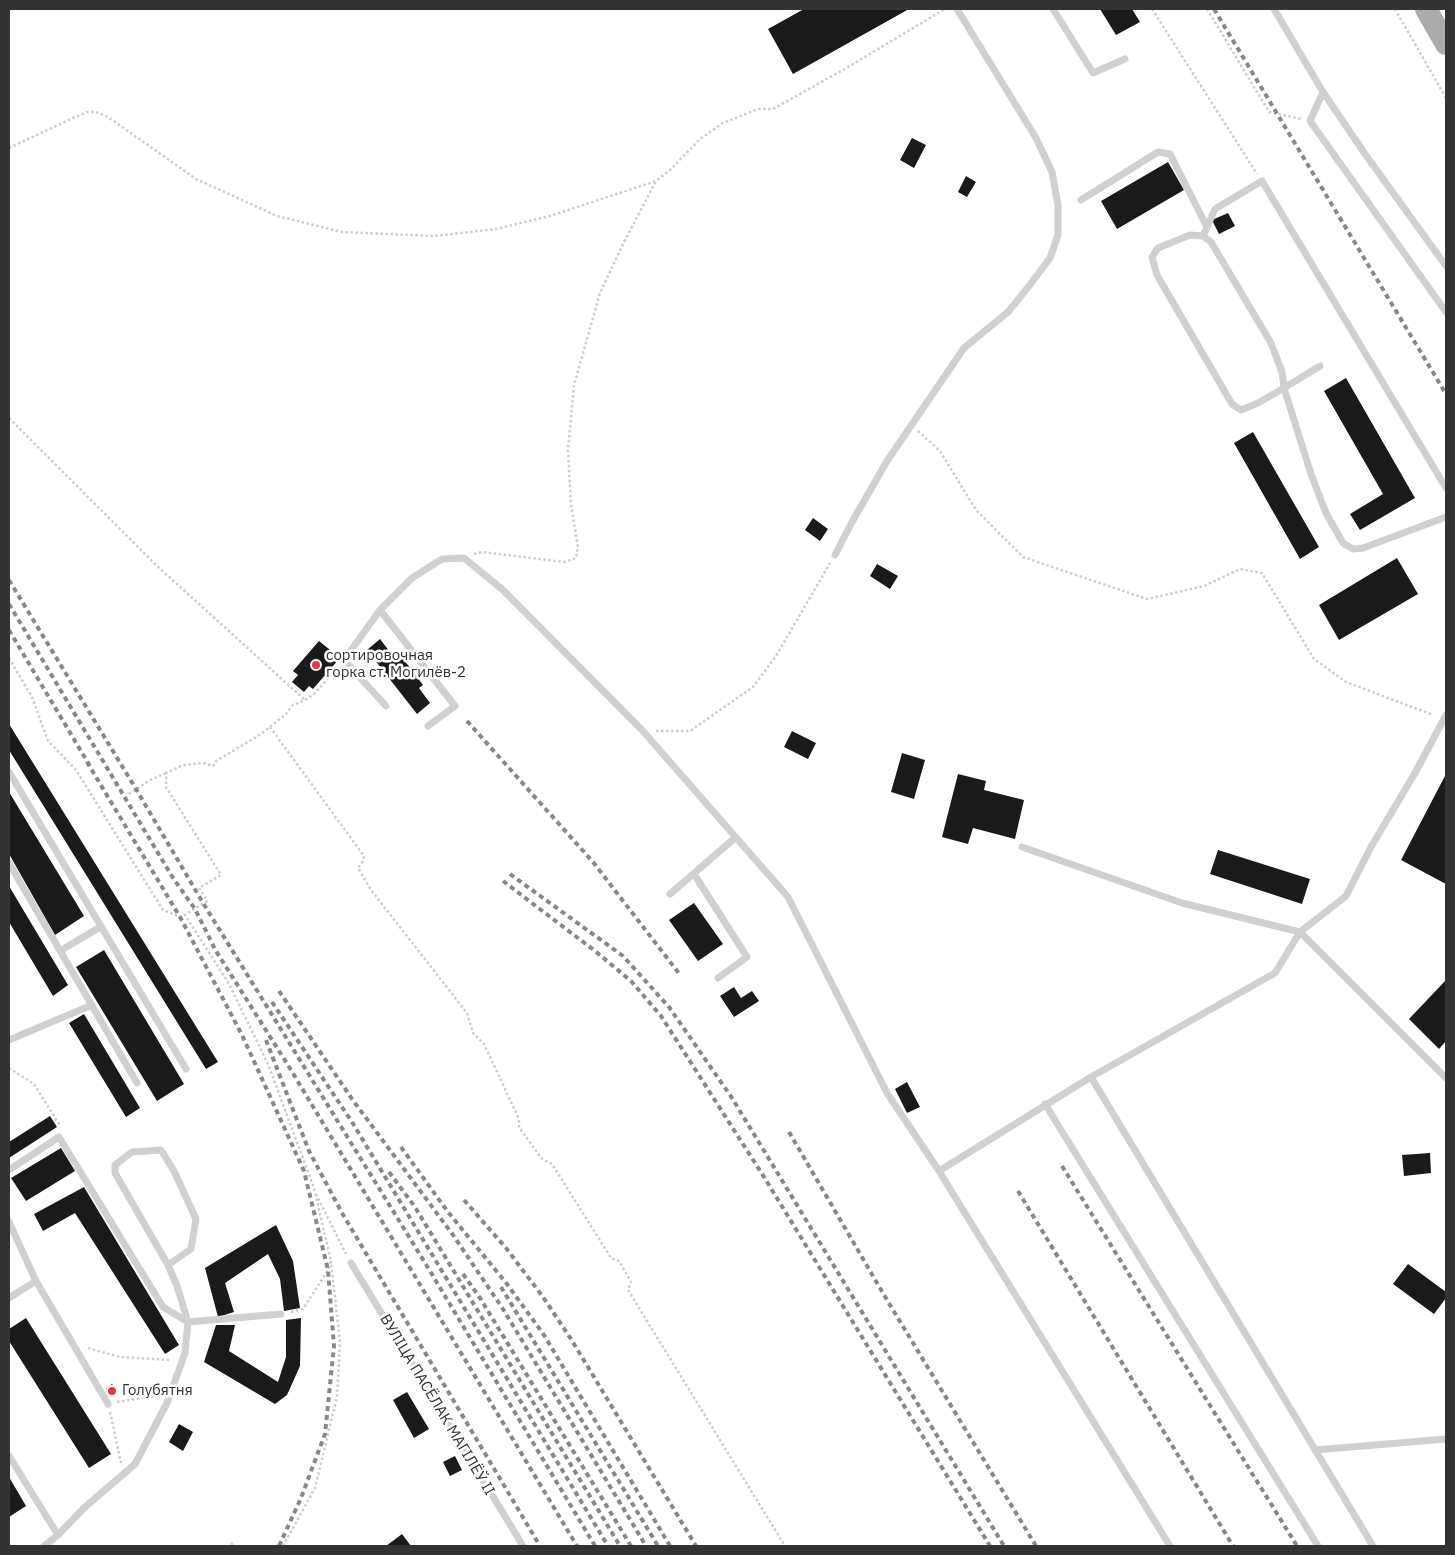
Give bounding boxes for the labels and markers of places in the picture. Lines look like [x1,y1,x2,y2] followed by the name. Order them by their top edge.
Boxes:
[326,647,466,682] place label: сортировочная горка ст. Могилёв-2
[310,659,322,671] marker: сортировочная горка ст. Могилёв-2
[122,1382,193,1400] place label: Голубятня
[106,1385,118,1397] marker: Голубятня

